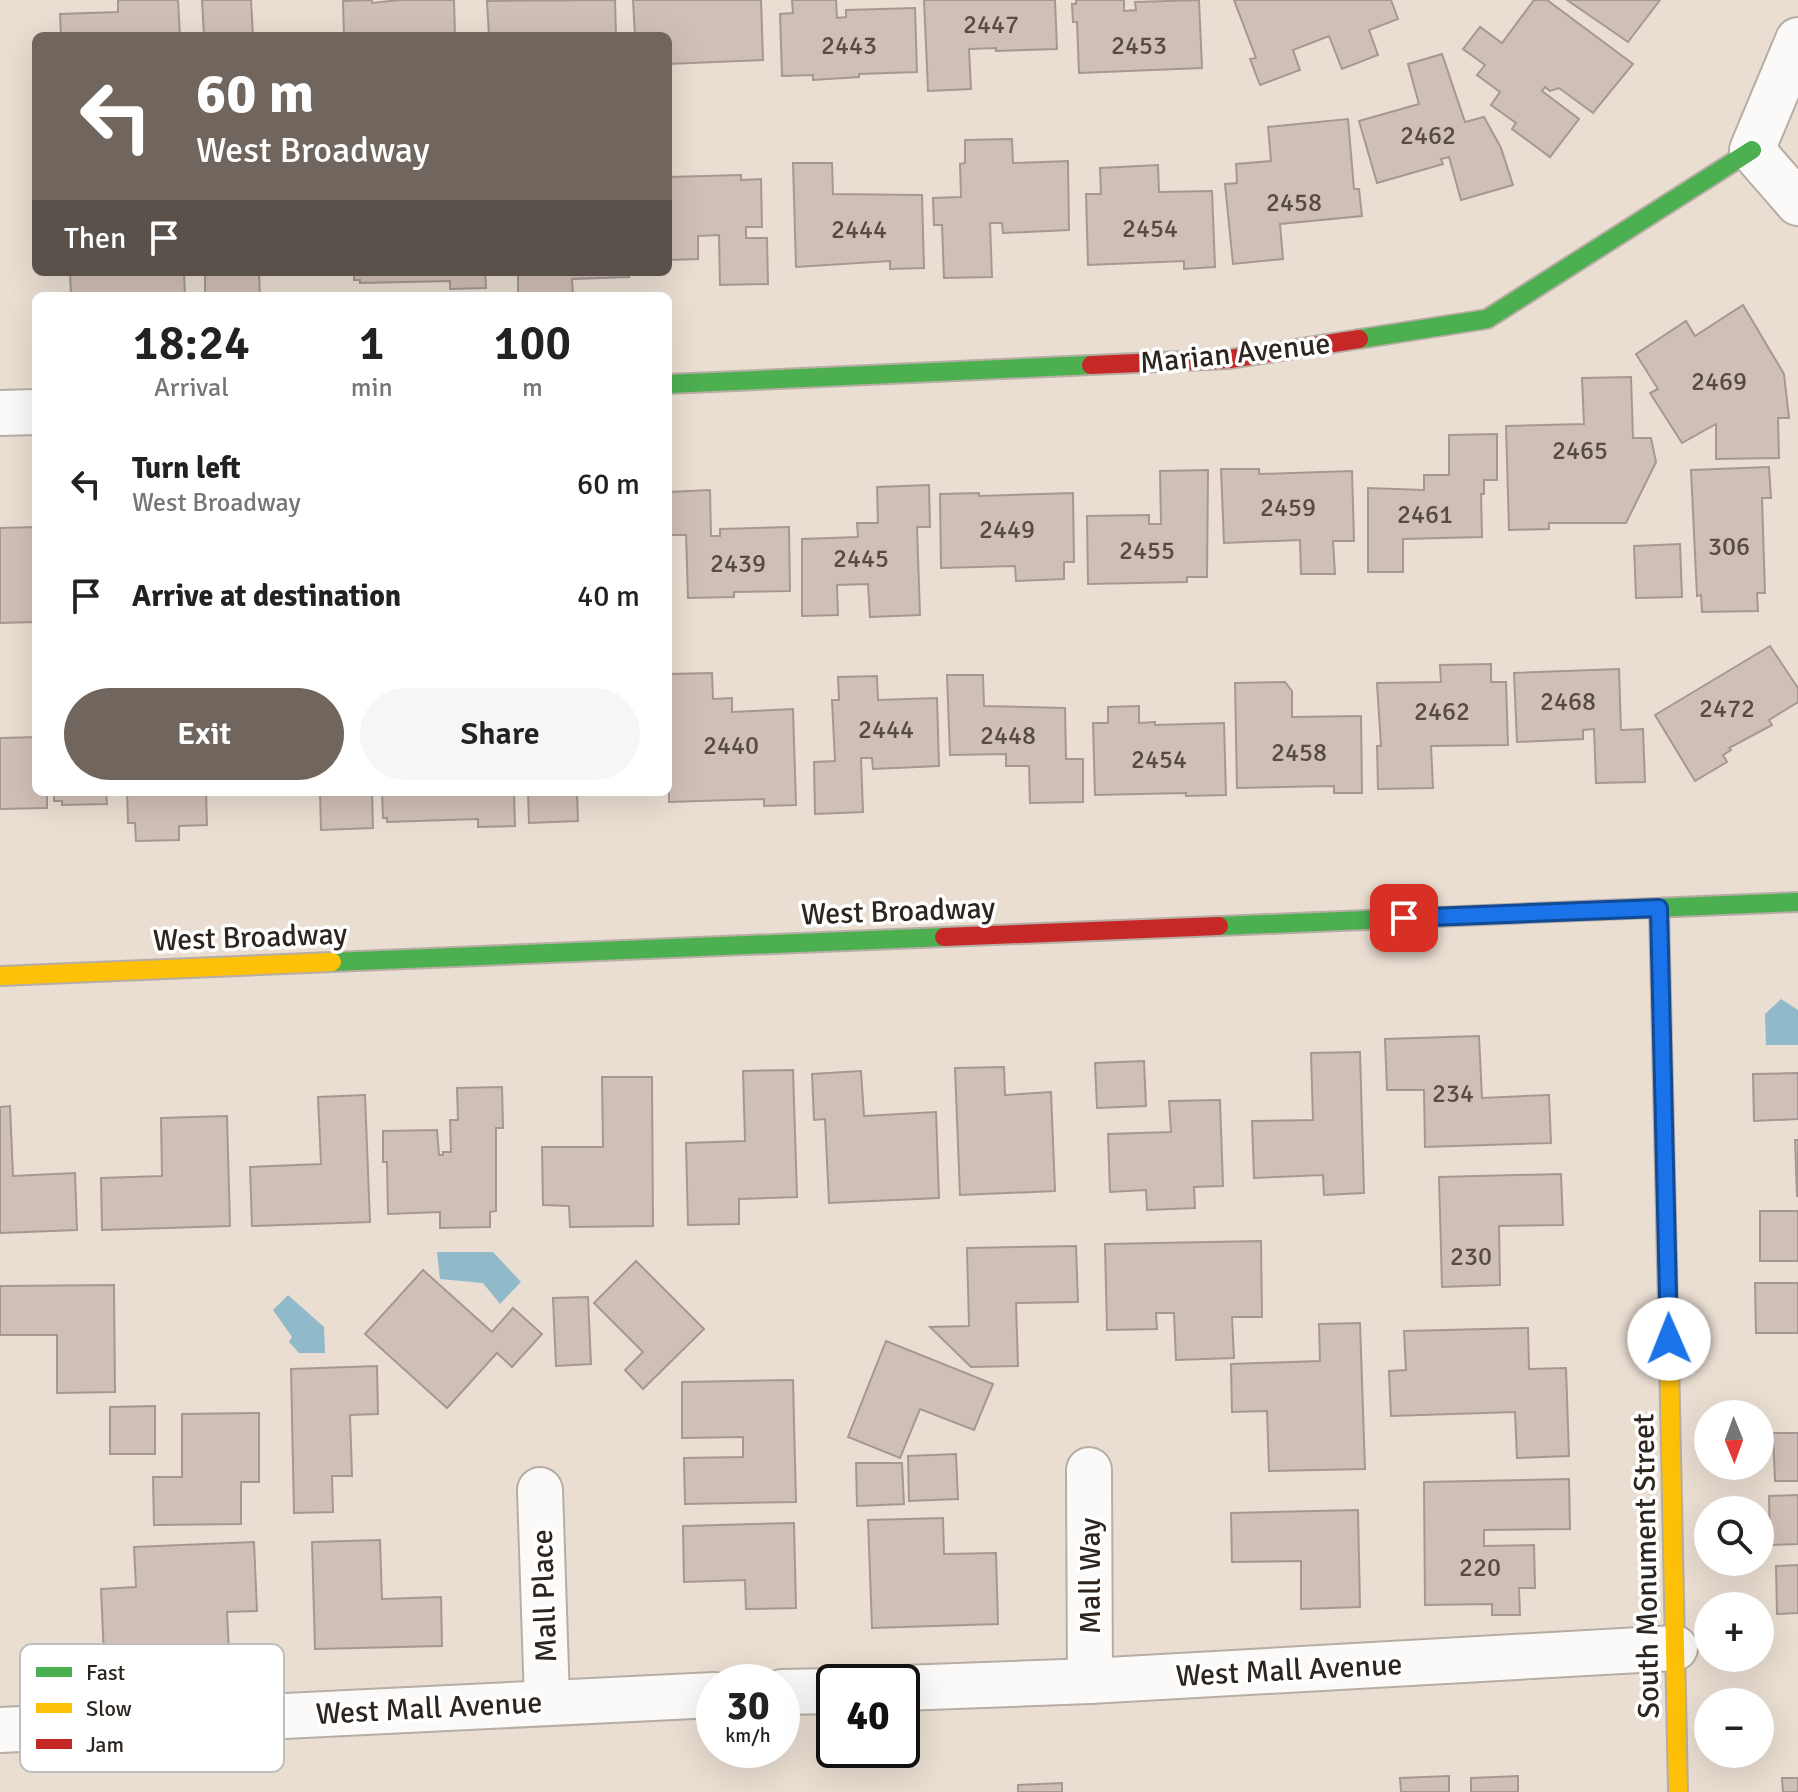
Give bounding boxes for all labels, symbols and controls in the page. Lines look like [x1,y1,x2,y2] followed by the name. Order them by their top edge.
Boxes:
[963,9,1019,41] house number: 2447
[821,30,877,62] house number: 2443
[1111,30,1167,62] house number: 2453
[196,59,314,128] text: 60 m
[64,64,168,168] icon: left
[1400,120,1456,152] house number: 2462
[196,128,429,173] text: West Broadway
[1266,187,1322,219] house number: 2458
[1122,213,1178,245] house number: 2454
[831,214,887,246] house number: 2444
[142,216,186,260] icon: arrive
[64,220,126,257] text: Then
[133,314,250,373] text: 18:24
[359,314,385,373] text: 1
[493,314,571,373] text: 100
[1138,325,1332,382] street label: Marian Avenue
[1691,366,1747,398] house number: 2469
[154,372,229,404] text: Arrival
[351,372,393,404] text: min
[522,372,543,404] text: m
[1552,435,1608,467] house number: 2465
[132,450,241,487] text: Turn left
[64,462,108,506] icon: left
[577,466,640,503] text: 60 m
[132,487,301,519] text: West Broadway
[1260,492,1316,524] house number: 2459
[1397,499,1453,531] house number: 2461
[979,514,1035,546] house number: 2449
[1708,531,1750,563] house number: 306
[1119,535,1175,567] house number: 2455
[833,543,889,575] house number: 2445
[710,548,766,580] house number: 2439
[64,574,108,618] icon: arrive
[132,578,401,615] text: Arrive at destination
[577,578,640,615] text: 40 m
[1540,686,1596,718] house number: 2468
[64,688,344,780] button: Exit
[360,688,640,780] button: Share
[1699,693,1755,725] house number: 2472
[1414,696,1470,728] house number: 2462
[858,714,914,746] house number: 2444
[980,720,1036,752] house number: 2448
[703,730,759,762] house number: 2440
[1271,737,1327,769] house number: 2458
[1131,744,1187,776] house number: 2454
[1370,884,1438,952] pin
[800,890,996,933] street label: West Broadway
[1382,896,1426,940] icon: arrive
[152,916,348,959] street label: West Broadway
[1432,1078,1474,1110] house number: 234
[1450,1241,1492,1273] house number: 230
[1627,1297,1711,1381] position arrow
[1694,1400,1774,1480] north arrow
[1694,1400,1774,1768] map controls
[1625,1413,1668,1719] street label: South Monument Street
[1694,1496,1774,1576] button: search
[1072,1518,1109,1634] street label: Mall Way
[524,1529,565,1663] street label: Mall Place
[1459,1552,1501,1584] house number: 220
[1694,1592,1774,1672] button: +
[20,1644,284,1772] legend
[1175,1646,1403,1695] street label: West Mall Avenue
[86,1659,126,1686] text: Fast
[816,1664,920,1768] speed limit sign: 40
[726,1681,770,1731] text: 30
[315,1684,543,1733] street label: West Mall Avenue
[1694,1688,1774,1768] button: −
[86,1695,132,1722] text: Slow
[725,1723,771,1748] text: km/h
[86,1731,124,1758] text: Jam

